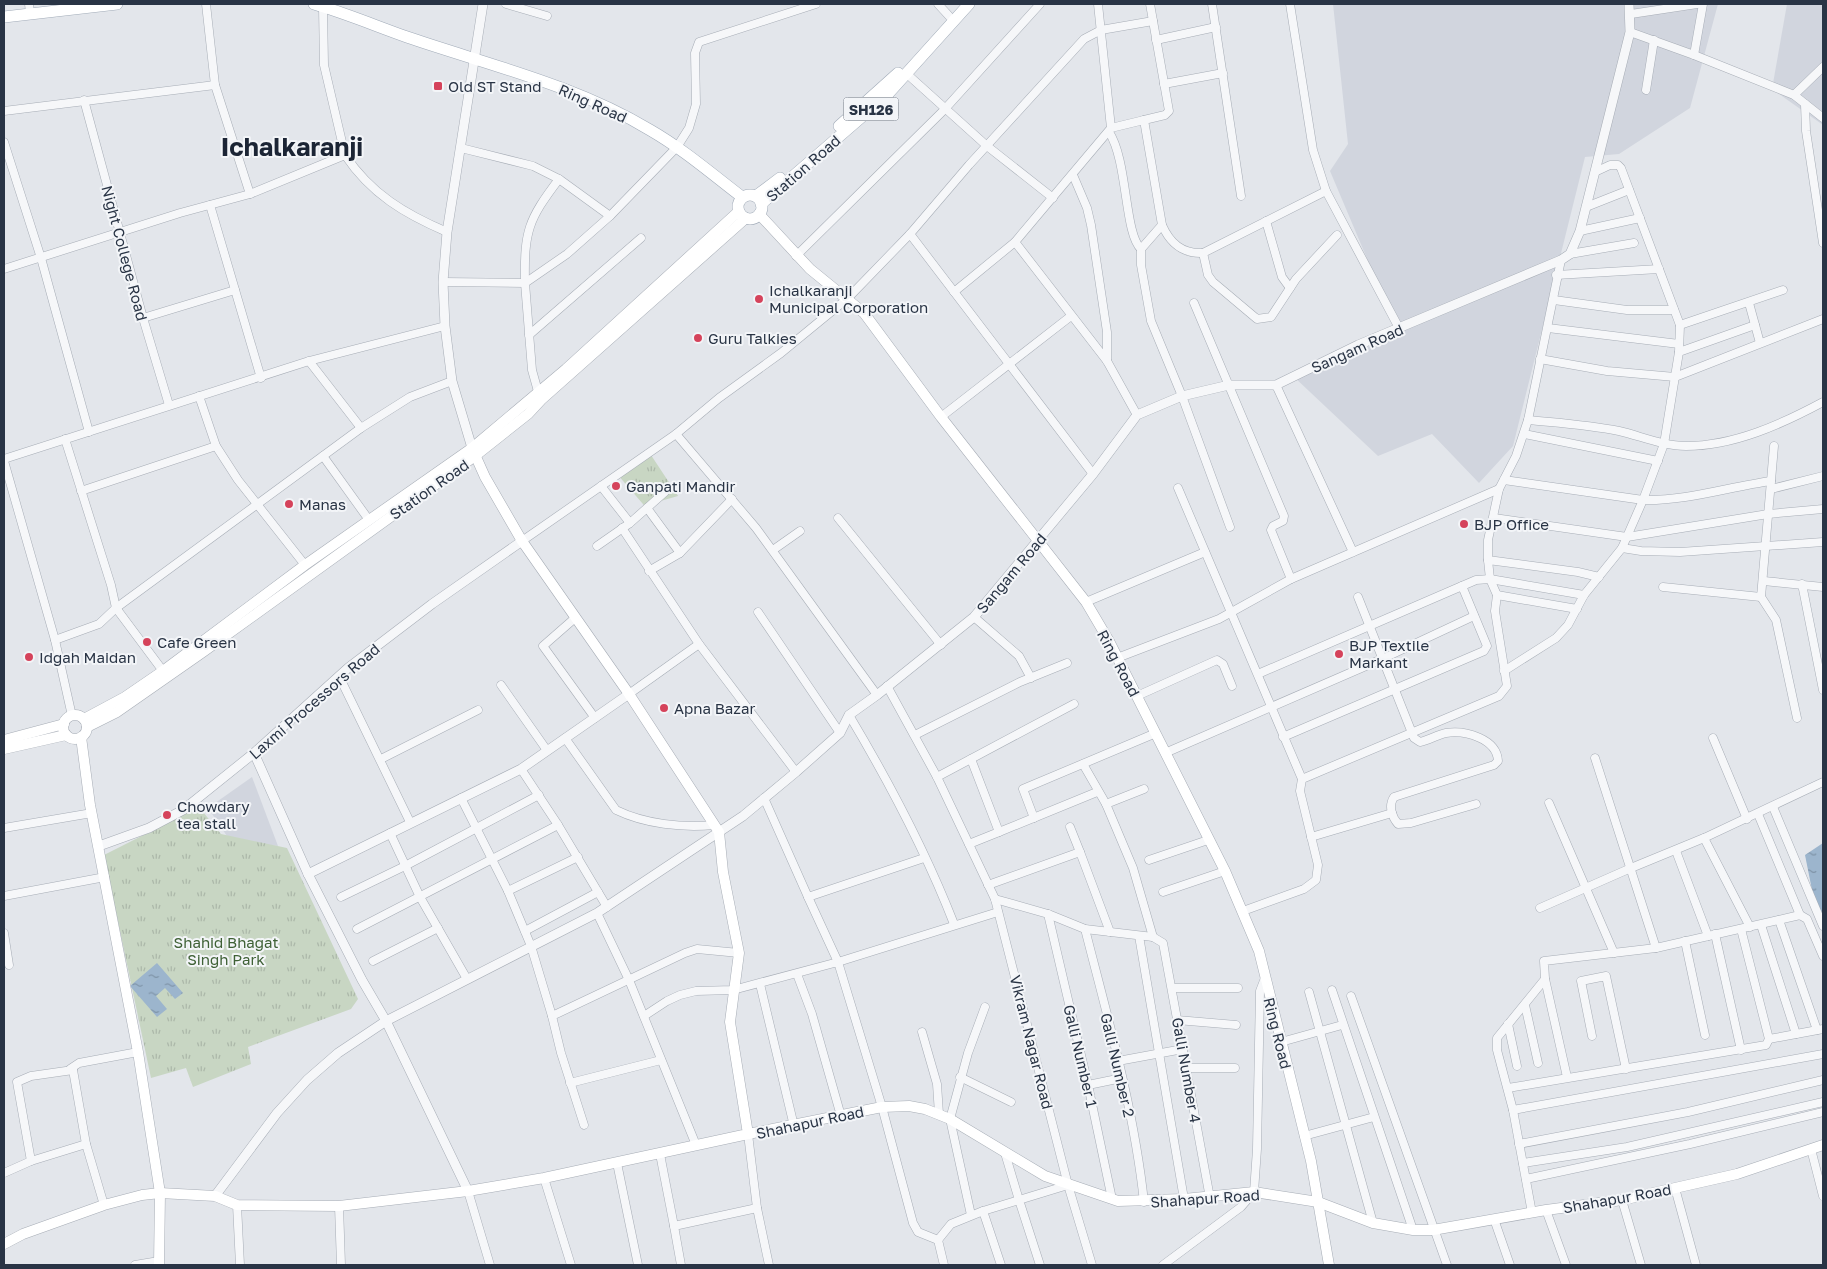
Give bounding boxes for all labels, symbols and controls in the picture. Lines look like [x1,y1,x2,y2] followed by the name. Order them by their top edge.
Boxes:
[448,77,541,95] place label: Old ST Stand
[432,80,444,92] marker: Old ST Stand
[556,80,630,126] street label: Ring Road
[844,98,898,120] road number: SH126
[221,131,363,162] district label: Ichalkaranji
[762,131,844,205] street label: Station Road
[98,183,152,323] street label: Night College Road
[769,281,928,316] place label: Ichalkaranji Municipal Corporation
[753,293,765,305] marker: Ichalkaranji Municipal Corporation
[1308,320,1406,376] street label: Sangam Road
[708,329,797,347] place label: Guru Talkies
[692,332,704,344] marker: Guru Talkies
[386,455,472,523] street label: Station Road
[626,477,735,495] place label: Ganpati Mandir
[610,480,622,492] marker: Ganpati Mandir
[299,495,346,513] place label: Manas
[283,498,295,510] marker: Manas
[1474,515,1549,533] place label: BJP Office
[1458,518,1470,530] marker: BJP Office
[972,529,1050,617] street label: Sangam Road
[1094,626,1144,700] street label: Ring Road
[157,633,236,651] place label: Cafe Green
[141,636,153,648] marker: Cafe Green
[1349,636,1430,671] place label: BJP Textile Markant
[245,639,383,763] street label: Laxmi Processors Road
[39,648,136,666] place label: Idgah Maidan
[1333,648,1345,660] marker: BJP Textile Markant
[23,651,35,663] marker: Idgah Maidan
[674,699,755,717] place label: Apna Bazar
[658,702,670,714] marker: Apna Bazar
[177,797,250,832] place label: Chowdary tea stall
[161,809,173,821] marker: Chowdary tea stall
[174,933,278,968] park label: Shahid Bhagat Singh Park
[1007,973,1057,1111] street label: Vikram Nagar Road
[1260,995,1296,1071] street label: Ring Road
[1060,1003,1102,1109] street label: Galli Number 1
[1097,1011,1139,1119] street label: Galli Number 2
[1169,1016,1205,1124] street label: Galli Number 4
[754,1102,866,1142] street label: Shahapur Road
[1561,1180,1673,1216] street label: Shahapur Road
[1150,1185,1260,1211] street label: Shahapur Road

